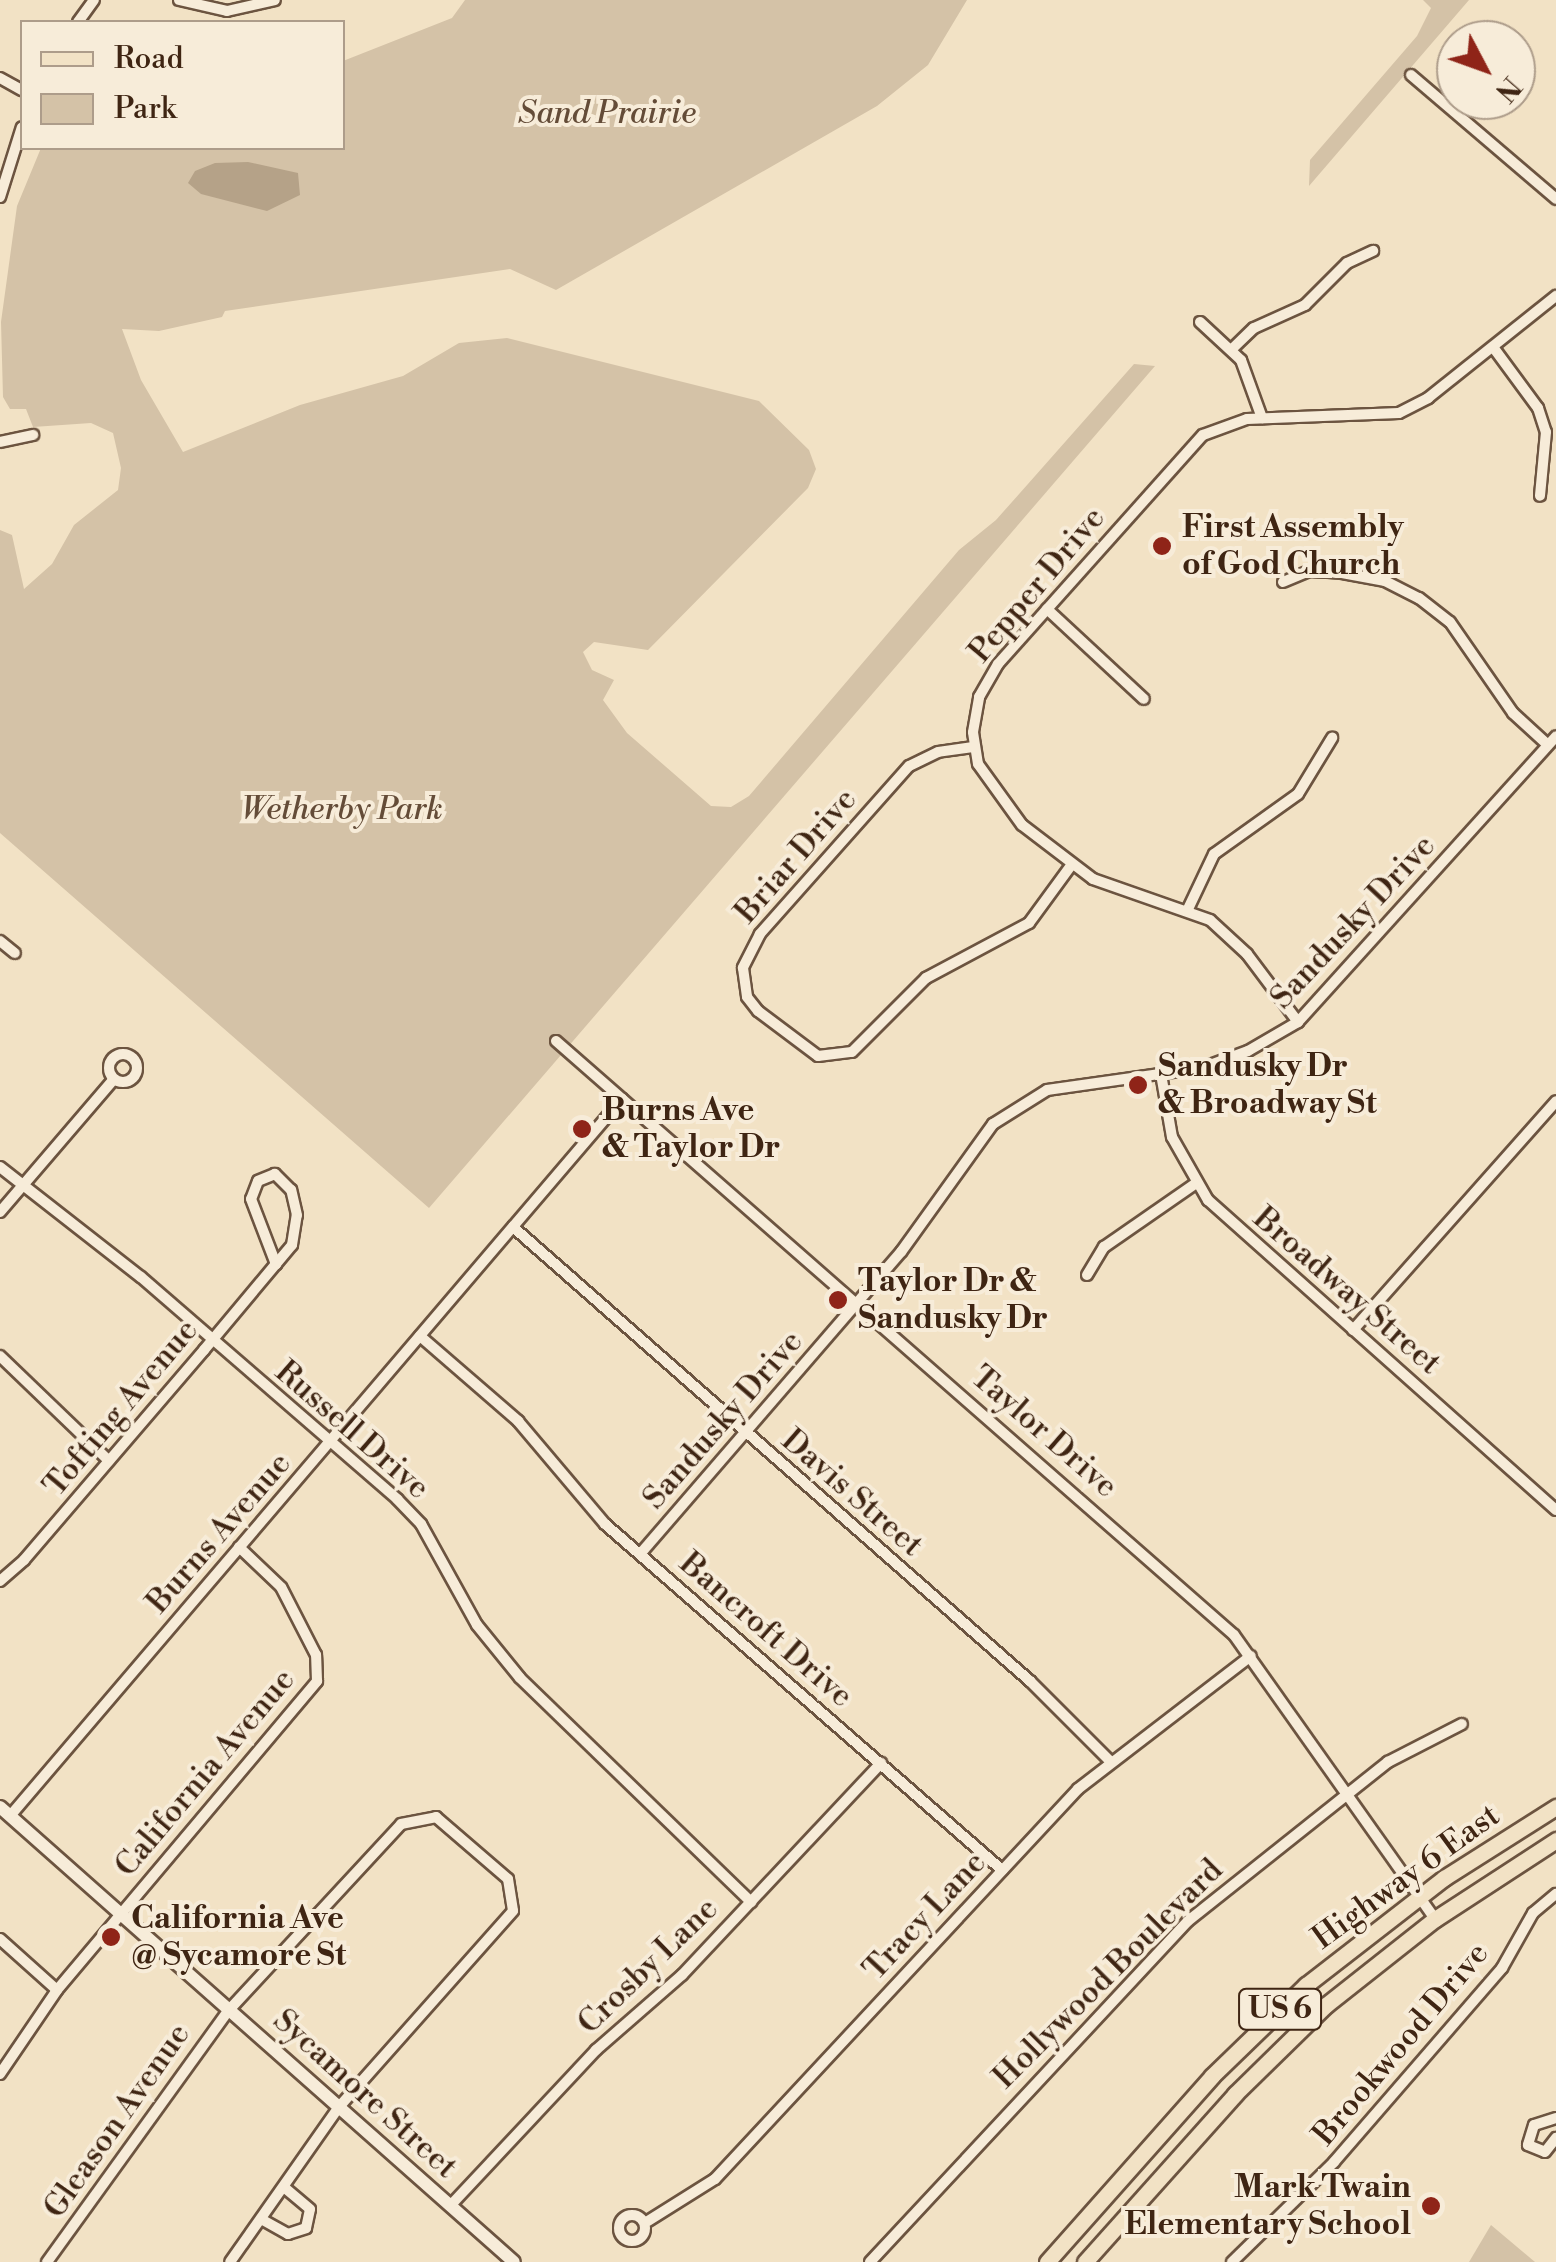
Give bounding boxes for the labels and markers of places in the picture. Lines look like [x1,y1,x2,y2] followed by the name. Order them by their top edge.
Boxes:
[1182,509,1404,584] place label: First Assembly of God Church
[1151,535,1173,557] marker: First Assembly of God Church
[1158,1048,1377,1123] place label: Sandusky Dr & Broadway St
[1127,1074,1149,1096] marker: Sandusky Dr & Broadway St
[602,1092,780,1167] place label: Burns Ave & Taylor Dr
[571,1118,593,1140] marker: Burns Ave & Taylor Dr
[858,1263,1048,1338] place label: Taylor Dr & Sandusky Dr
[827,1289,849,1311] marker: Taylor Dr & Sandusky Dr
[131,1900,346,1975] place label: California Ave @ Sycamore St
[100,1926,122,1948] marker: California Ave @ Sycamore St
[1125,2169,1411,2244] place label: Mark Twain Elementary School
[1420,2195,1442,2217] marker: Mark Twain Elementary School

